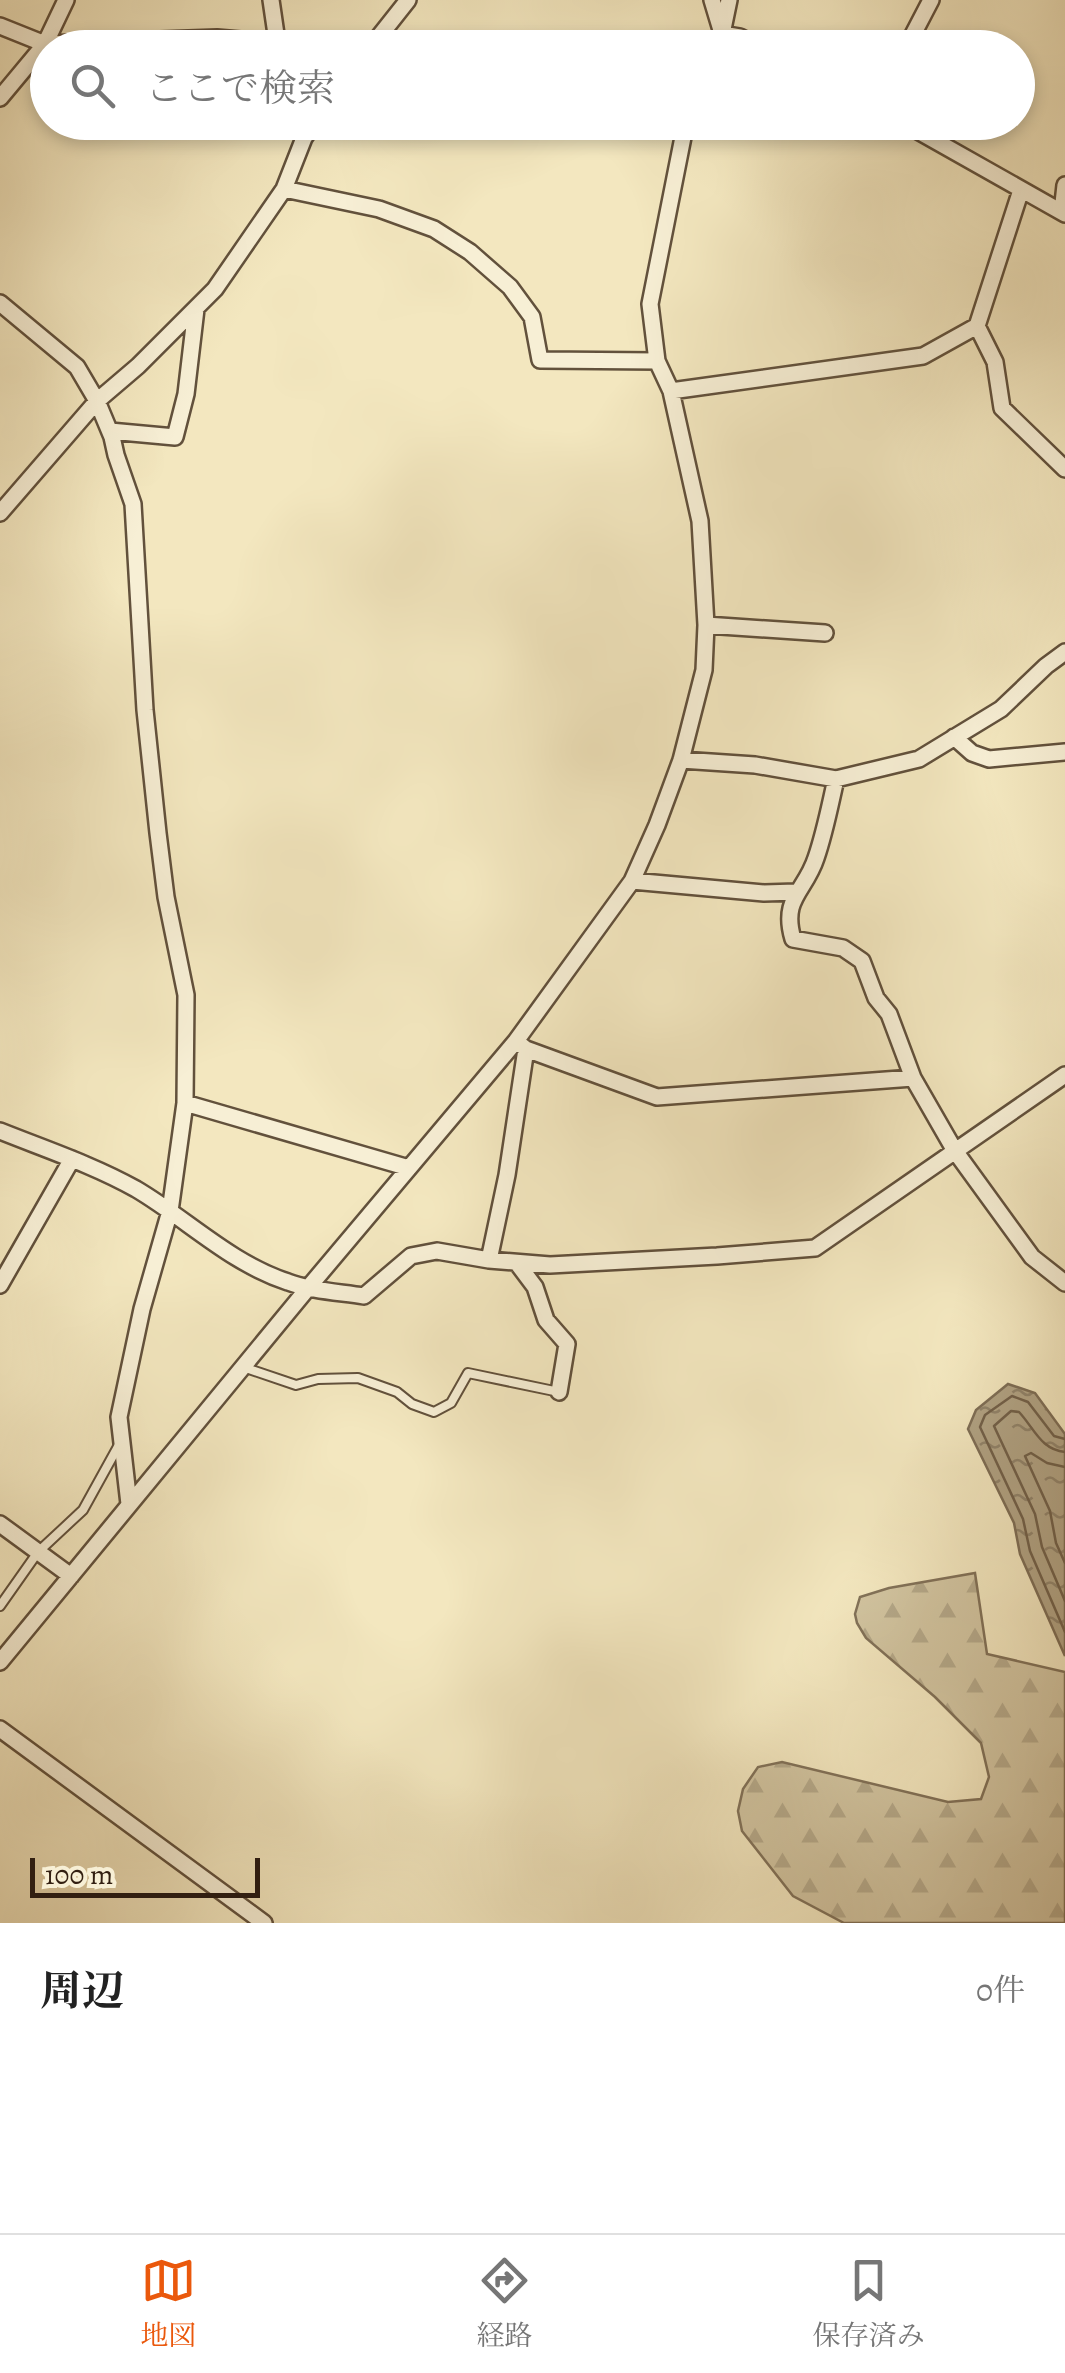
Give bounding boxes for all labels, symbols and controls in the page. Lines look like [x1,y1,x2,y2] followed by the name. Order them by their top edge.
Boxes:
[30,30,1035,140] search box
[65,58,120,113] icon: search
[145,62,335,114] text: ここで検索
[30,1853,260,1898] scale bar
[45,1856,113,1894] text: 100 m
[40,1962,124,2019] text: 周辺
[976,1968,1025,2012] text: 0件
[140,2253,196,2355] tab: 地図
[476,2253,533,2355] tab: 経路
[813,2253,925,2355] tab: 保存済み

